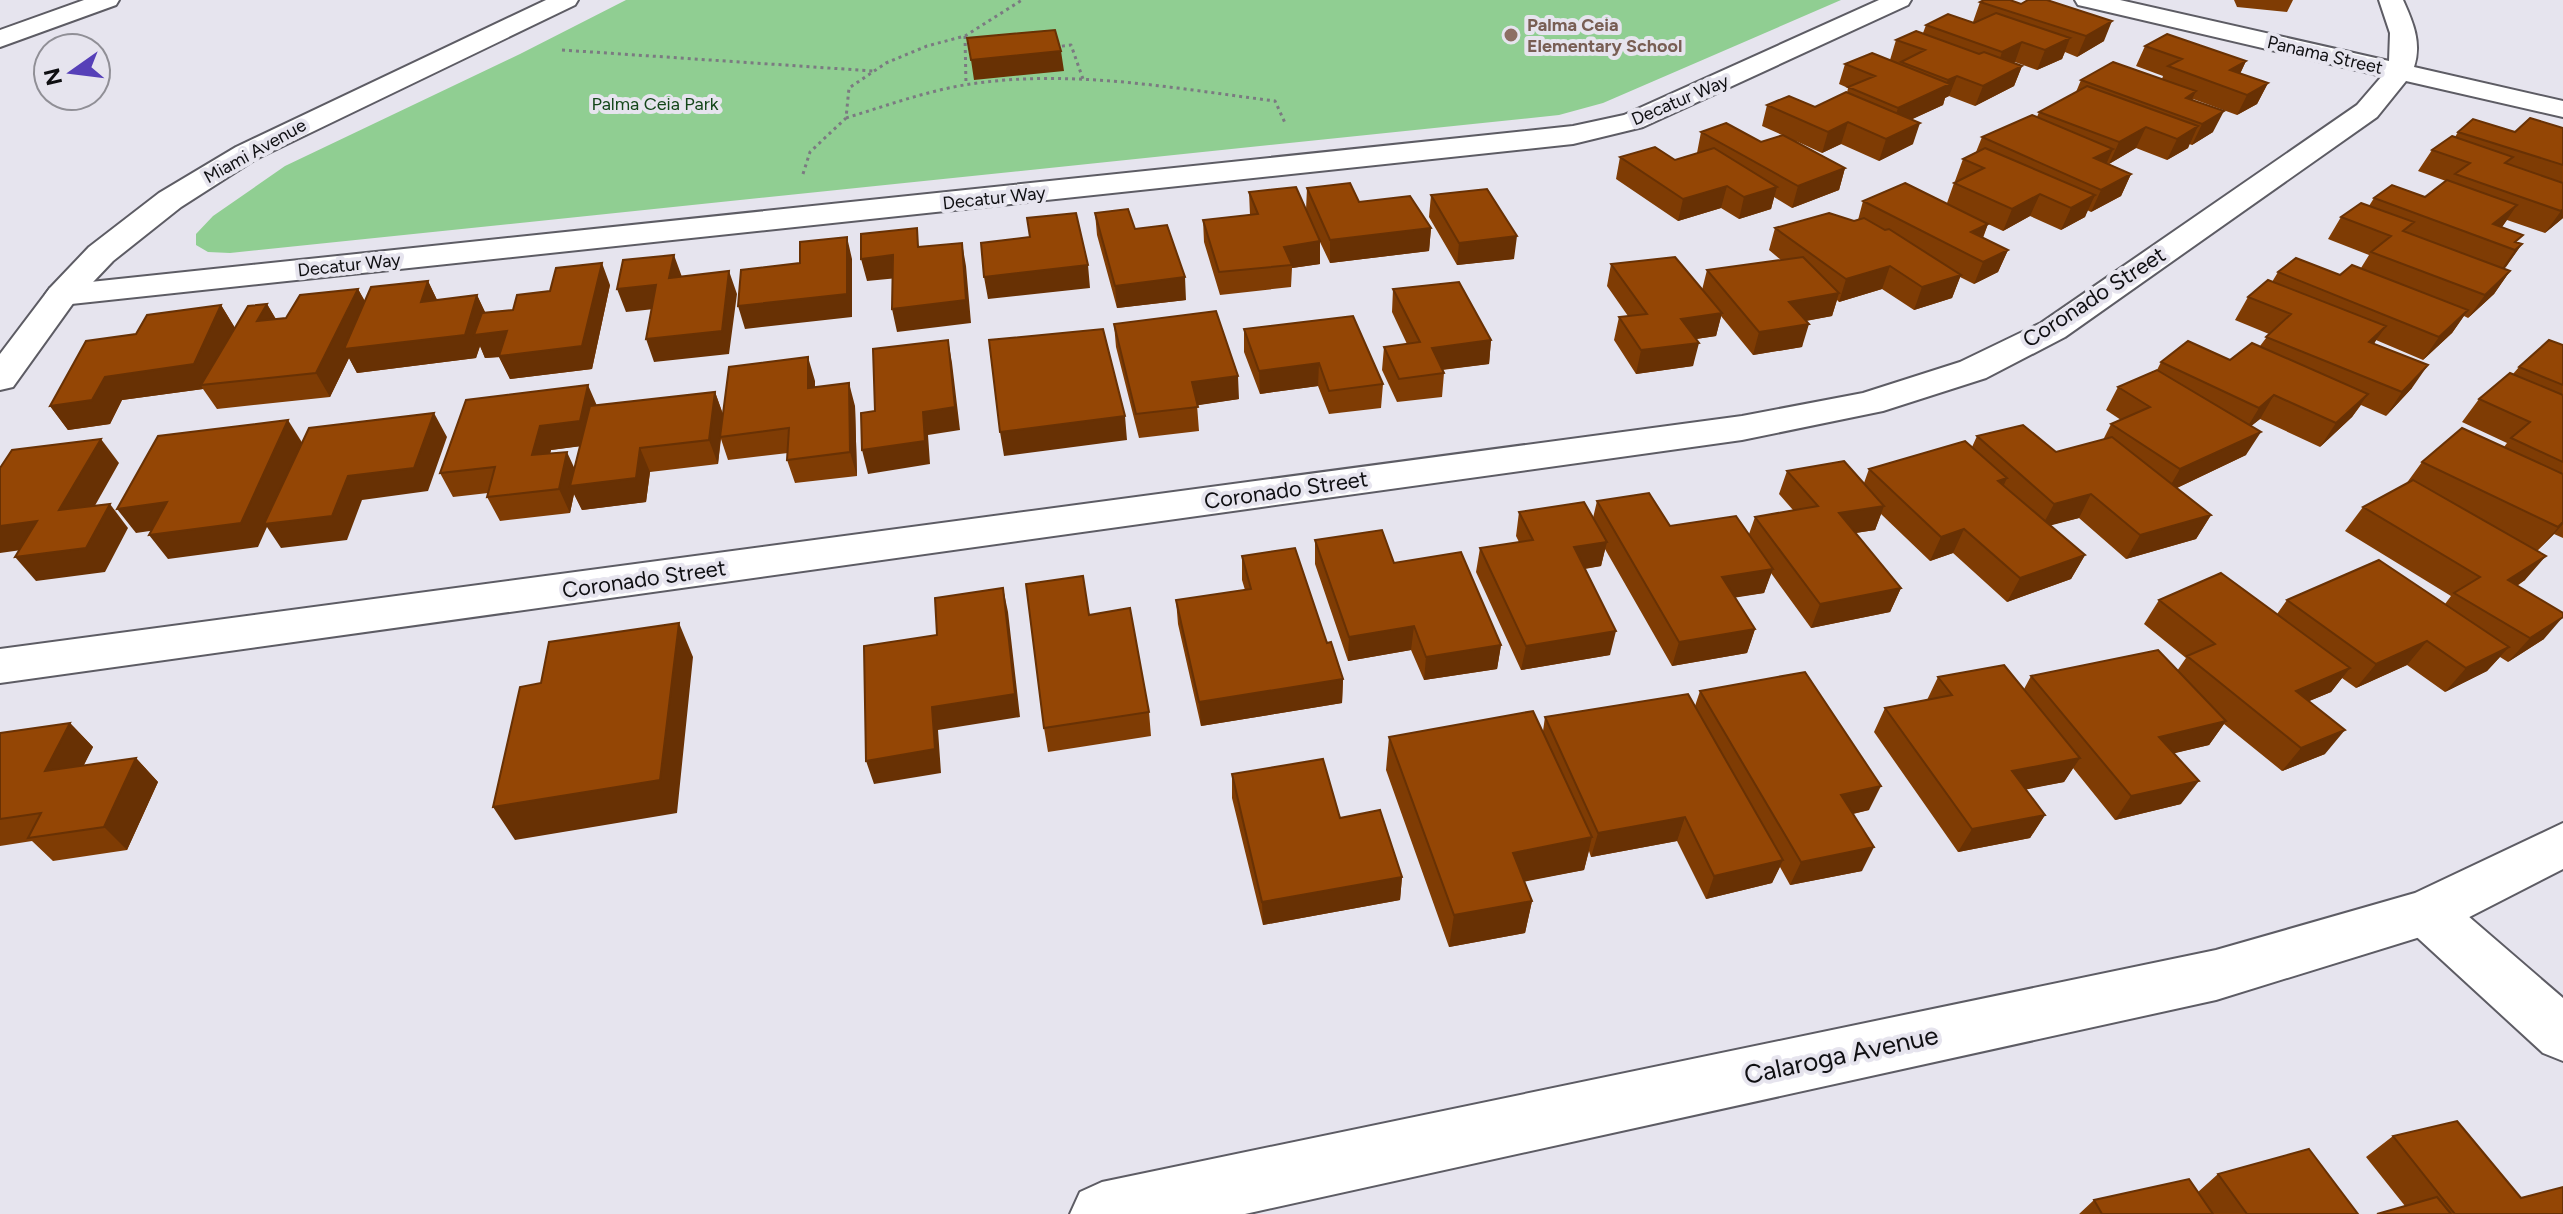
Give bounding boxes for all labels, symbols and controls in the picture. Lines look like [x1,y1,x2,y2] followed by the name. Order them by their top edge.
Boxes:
[1527,14,1682,57] place label: Palma Ceia Elementary School
[1502,26,1520,44] marker: Palma Ceia Elementary School
[2265,31,2385,79] street label: Panama Street
[32,32,112,112] north arrow
[38,65,68,88] text: N
[1628,69,1732,130] street label: Decatur Way
[591,93,719,115] park label: Palma Ceia Park
[200,114,310,188] street label: Miami Avenue
[941,182,1047,214] street label: Decatur Way
[2017,241,2171,353] street label: Coronado Street
[296,249,402,281] street label: Decatur Way
[1202,465,1370,515] street label: Coronado Street
[560,554,728,604] street label: Coronado Street
[1741,1019,1941,1091] street label: Calaroga Avenue

